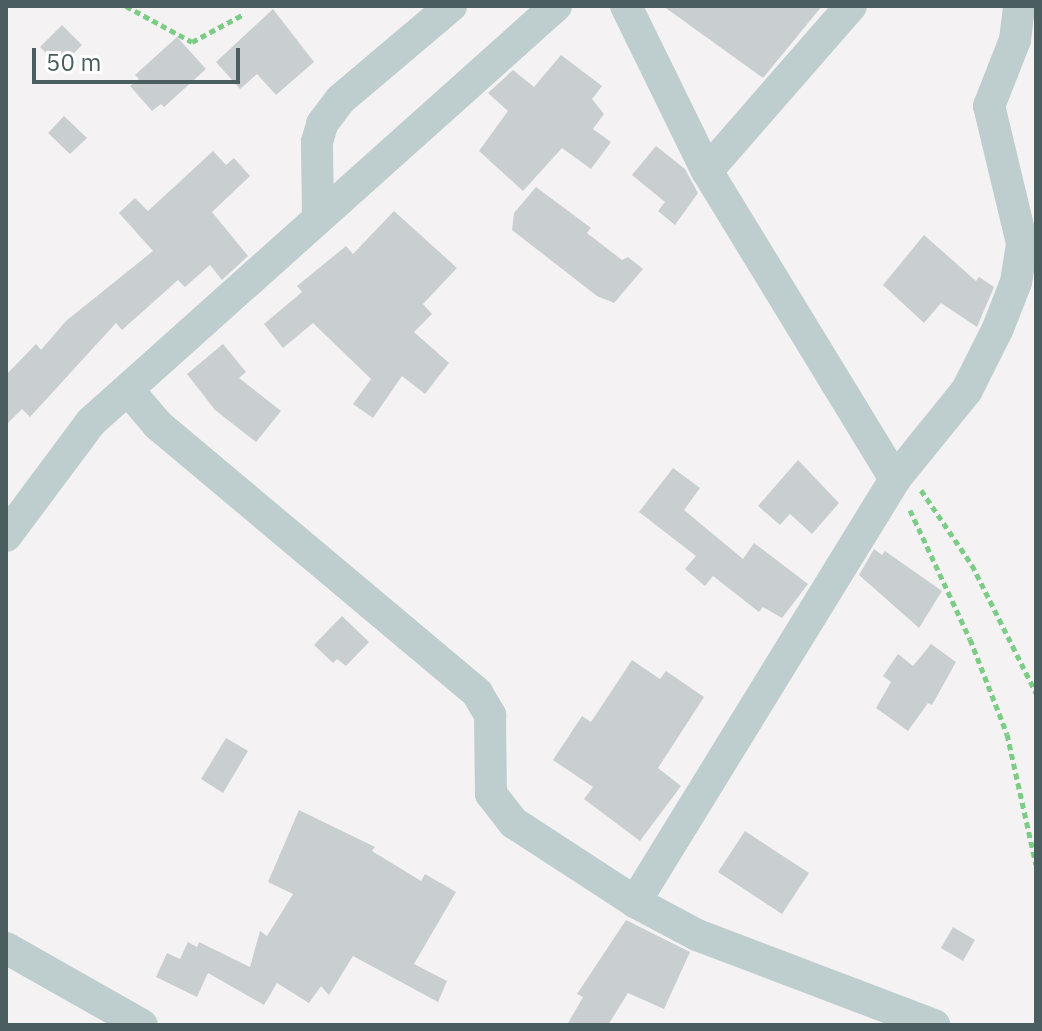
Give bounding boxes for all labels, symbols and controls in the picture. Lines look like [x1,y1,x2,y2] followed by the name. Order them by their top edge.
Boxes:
[36,32,244,82] scale bar
[46,46,101,78] text: 50 m

